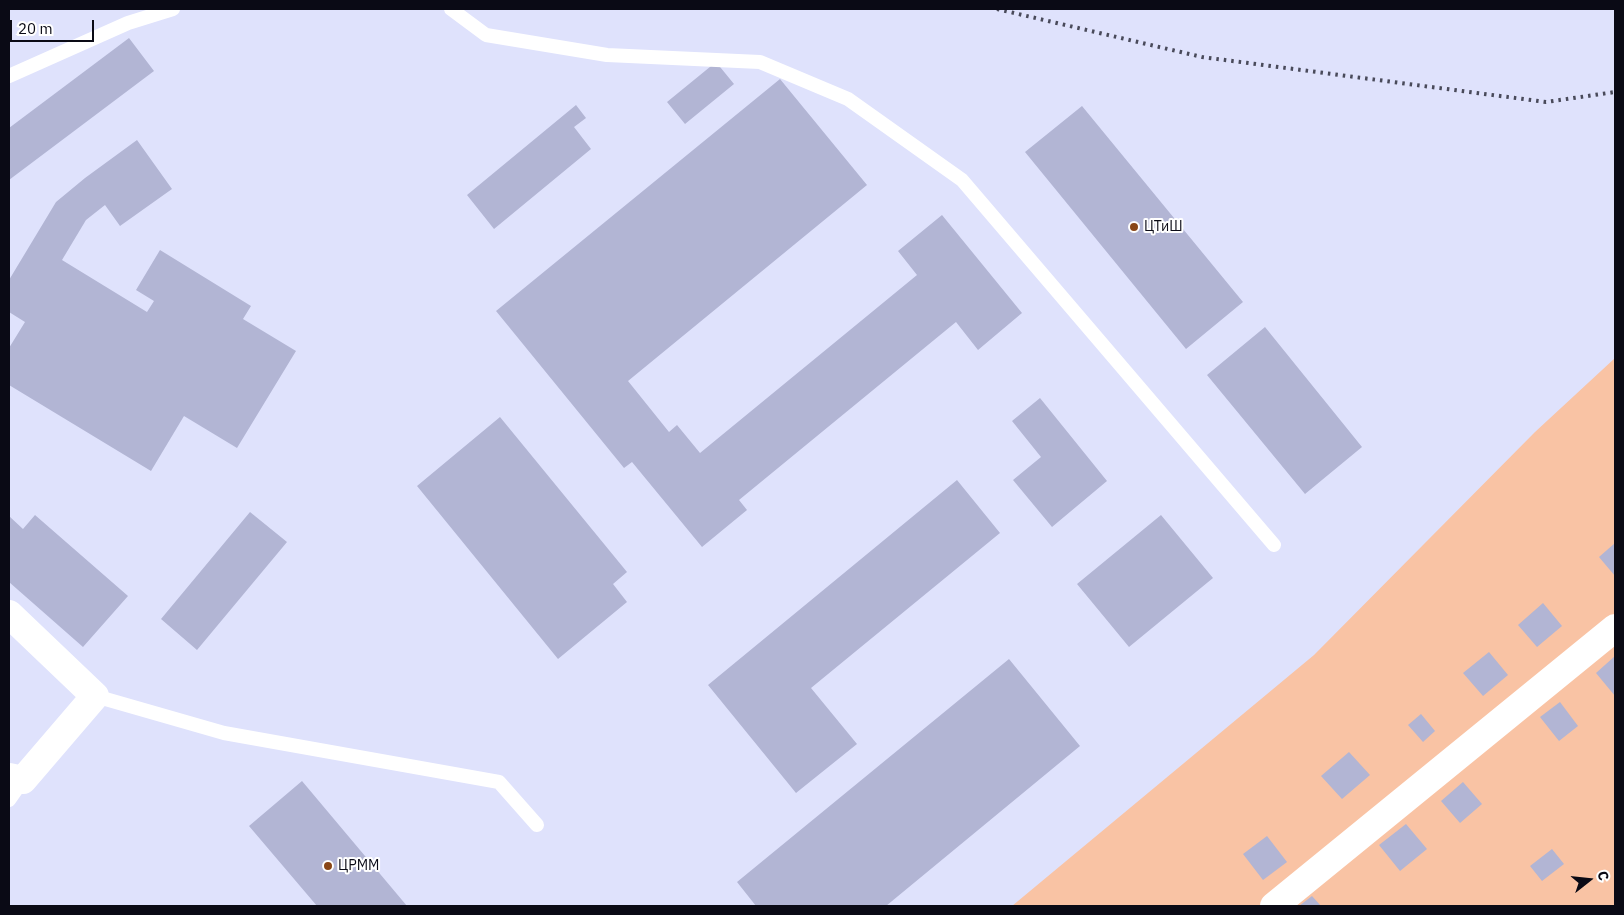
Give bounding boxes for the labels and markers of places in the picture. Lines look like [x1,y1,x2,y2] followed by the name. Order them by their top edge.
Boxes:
[1144,219,1183,235] place label: ЦТиШ
[1128,221,1140,233] marker: ЦТиШ
[338,858,379,874] place label: ЦРММ
[322,860,334,872] marker: ЦРММ

